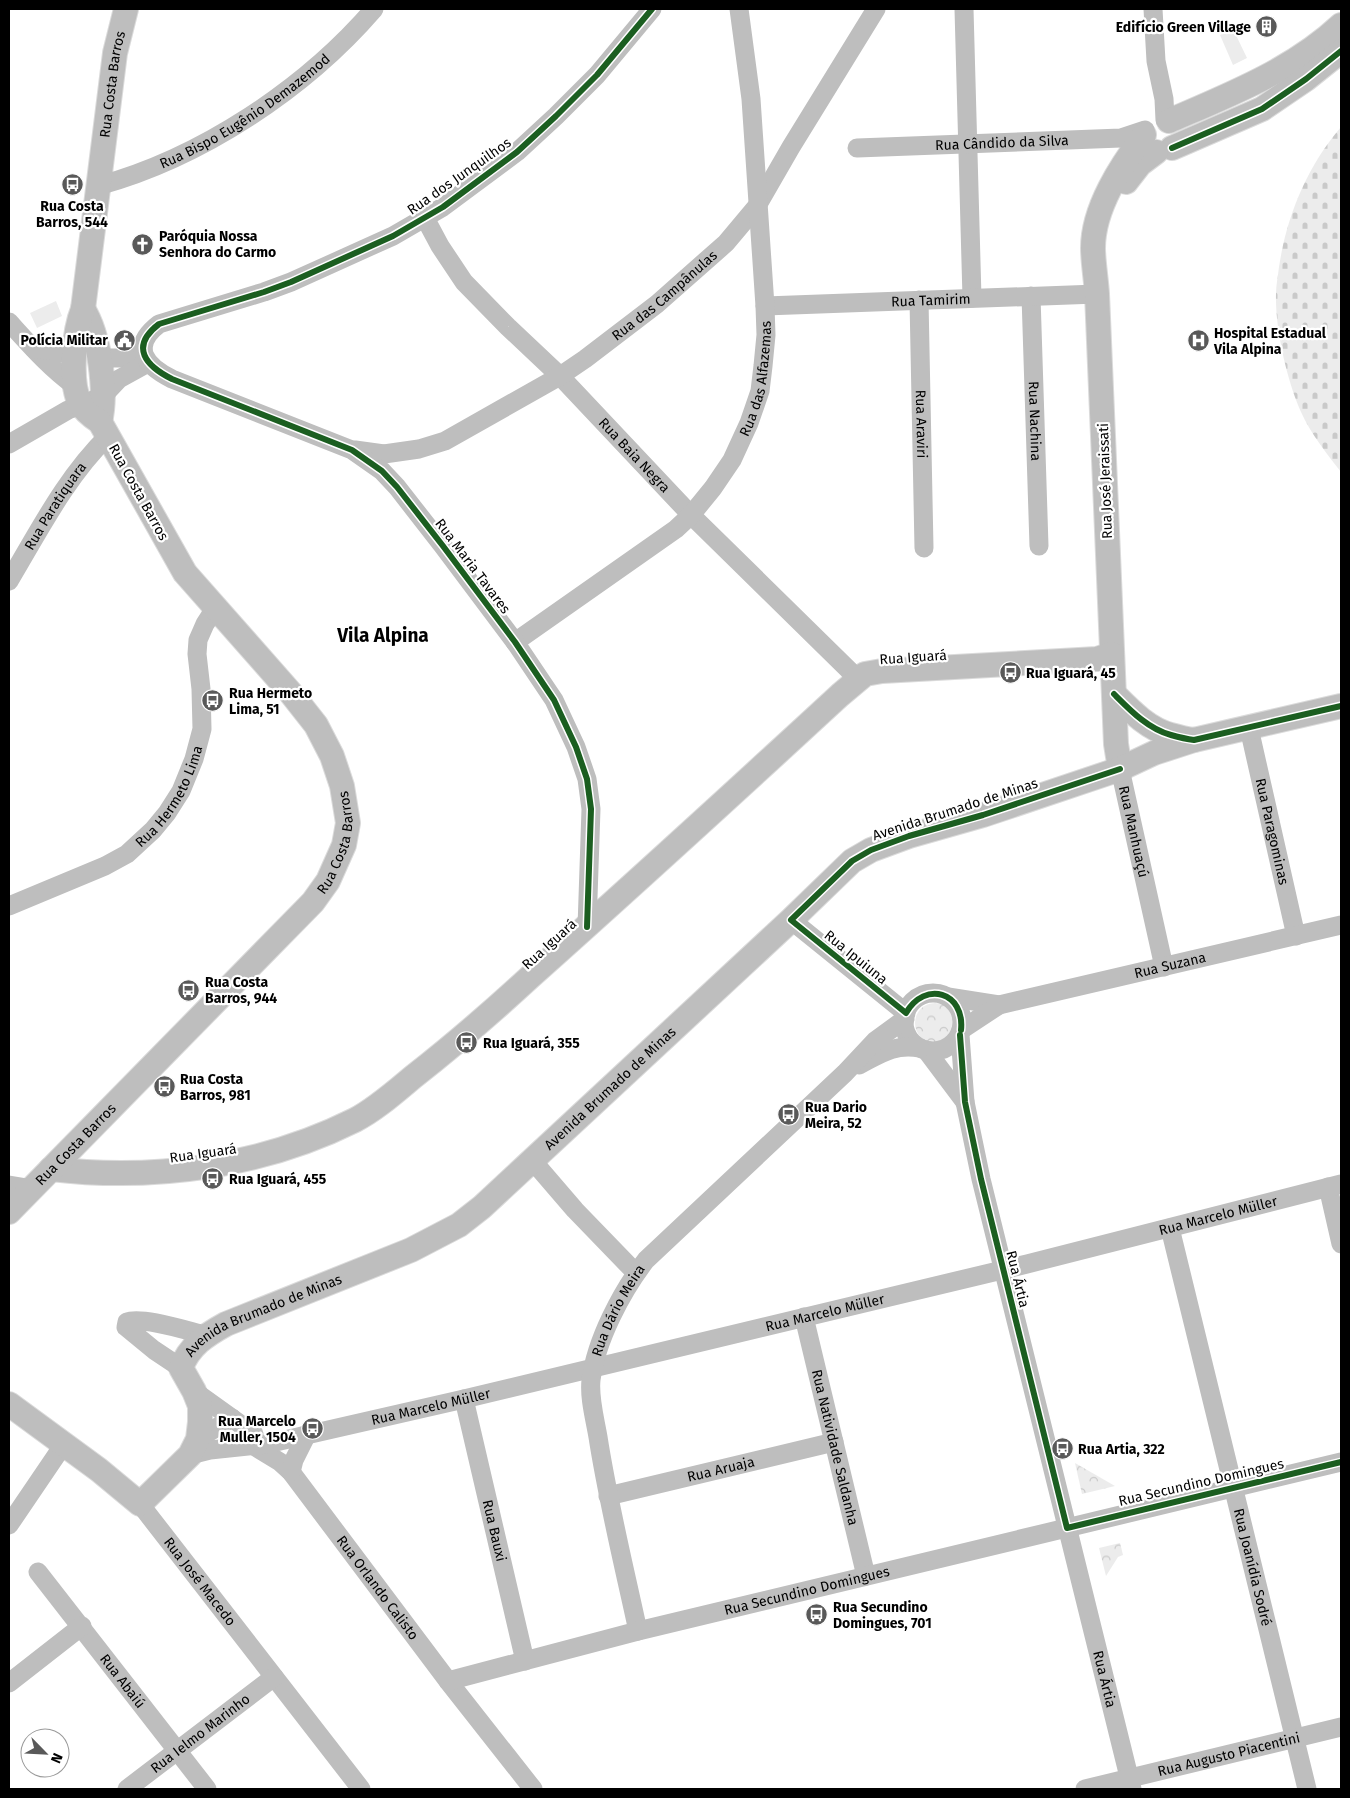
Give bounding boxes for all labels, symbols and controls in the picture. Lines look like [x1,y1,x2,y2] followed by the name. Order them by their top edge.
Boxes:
[1255,15,1279,39] building icon: Edifício Green Village
[1116,19,1251,36] place label: Edifício Green Village
[96,29,129,139] street label: Rua Costa Barros
[157,50,334,173] street label: Rua Bispo Eugênio Demazemod
[935,132,1069,154] street label: Rua Cândido da Silva
[404,134,515,219] street label: Rua dos Junquilhos
[60,172,84,196] bus stop icon: Rua Costa Barros, 544
[36,198,108,231] place label: Rua Costa Barros, 544
[159,228,276,261] place label: Paróquia Nossa Senhora do Carmo
[131,232,155,256] church icon: Paróquia Nossa Senhora do Carmo
[609,247,721,344] street label: Rua das Campânulas
[891,291,971,310] street label: Rua Tamirim
[736,320,775,439] street label: Rua das Alfazemas
[1213,325,1327,358] place label: Hospital Estadual Vila Alpina
[112,328,136,352] public building icon: Polícia Militar
[1186,329,1210,353] hospital icon: Hospital Estadual Vila Alpina
[21,332,108,349] place label: Polícia Militar
[1025,381,1044,461] street label: Rua Nachina
[912,390,930,458] street label: Rua Araviri
[595,414,673,496] street label: Rua Baia Negra
[1095,423,1116,539] street label: Rua José Jeraissati
[105,441,172,544] street label: Rua Costa Barros
[21,459,90,553] street label: Rua Paratiquara
[431,515,514,618] street label: Rua Maria Tavares
[336,624,429,647] district label: Vila Alpina
[879,647,947,668] street label: Rua Iguará
[998,661,1022,685] bus stop icon: Rua Iguará, 45
[1026,665,1116,682] place label: Rua Iguará, 45
[229,685,312,718] place label: Rua Hermeto Lima, 51
[201,689,225,713] bus stop icon: Rua Hermeto Lima, 51
[132,744,206,851] street label: Rua Hermeto Lima
[870,775,1041,844] street label: Avenida Brumado de Minas
[1252,777,1292,887] street label: Rua Paragominas
[1115,784,1152,879] street label: Rua Manhuaçú
[313,789,357,898] street label: Rua Costa Barros
[519,915,580,973] street label: Rua Iguará
[821,927,891,988] street label: Rua Ipuiuna
[1132,949,1208,982] street label: Rua Suzana
[205,974,277,1007] place label: Rua Costa Barros, 944
[177,978,201,1002] bus stop icon: Rua Costa Barros, 944
[541,1023,680,1154] street label: Avenida Brumado de Minas
[455,1031,479,1055] bus stop icon: Rua Iguará, 355
[483,1035,580,1052] place label: Rua Iguará, 355
[180,1071,251,1104] place label: Rua Costa Barros, 981
[152,1075,176,1099] bus stop icon: Rua Costa Barros, 981
[805,1099,867,1132] place label: Rua Dario Meira, 52
[32,1100,120,1189] street label: Rua Costa Barros
[777,1103,801,1127] bus stop icon: Rua Dario Meira, 52
[168,1140,238,1167] street label: Rua Iguará
[201,1167,225,1191] bus stop icon: Rua Iguará, 455
[229,1171,327,1188] place label: Rua Iguará, 455
[1157,1192,1280,1239] street label: Rua Marcelo Müller
[1002,1249,1034,1309] street label: Rua Ártia
[588,1261,649,1358] street label: Rua Dário Meira
[181,1270,345,1360] street label: Avenida Brumado de Minas
[764,1290,887,1335] street label: Rua Marcelo Müller
[808,1368,862,1527] street label: Rua Natividade Saldanha
[370,1385,493,1429] street label: Rua Marcelo Müller
[218,1413,296,1446] place label: Rua Marcelo Muller, 1504
[300,1417,324,1441] bus stop icon: Rua Marcelo Muller, 1504
[1050,1437,1074,1461] bus stop icon: Rua Artia, 322
[1078,1441,1165,1458] place label: Rua Artia, 322
[686,1453,756,1486] street label: Rua Aruaja
[1117,1455,1286,1510] street label: Rua Secundino Domingues
[479,1498,510,1563] street label: Rua Bauxi
[1230,1507,1275,1628] street label: Rua Joanídia Sodré
[333,1532,422,1643] street label: Rua Orlando Calisto
[160,1534,239,1629] street label: Rua José Macedo
[722,1563,892,1619] street label: Rua Secundino Domingues
[833,1599,932,1632] place label: Rua Secundino Domingues, 701
[805,1603,829,1627] bus stop icon: Rua Secundino Domingues, 701
[1089,1649,1120,1709] street label: Rua Ártia
[96,1651,149,1712] street label: Rua Abaiú
[147,1690,253,1777] street label: Rua Ielmo Marinho
[20,1728,70,1778] north arrow
[1156,1729,1302,1780] street label: Rua Augusto Piacentini
[47,1750,66,1766] text: N

